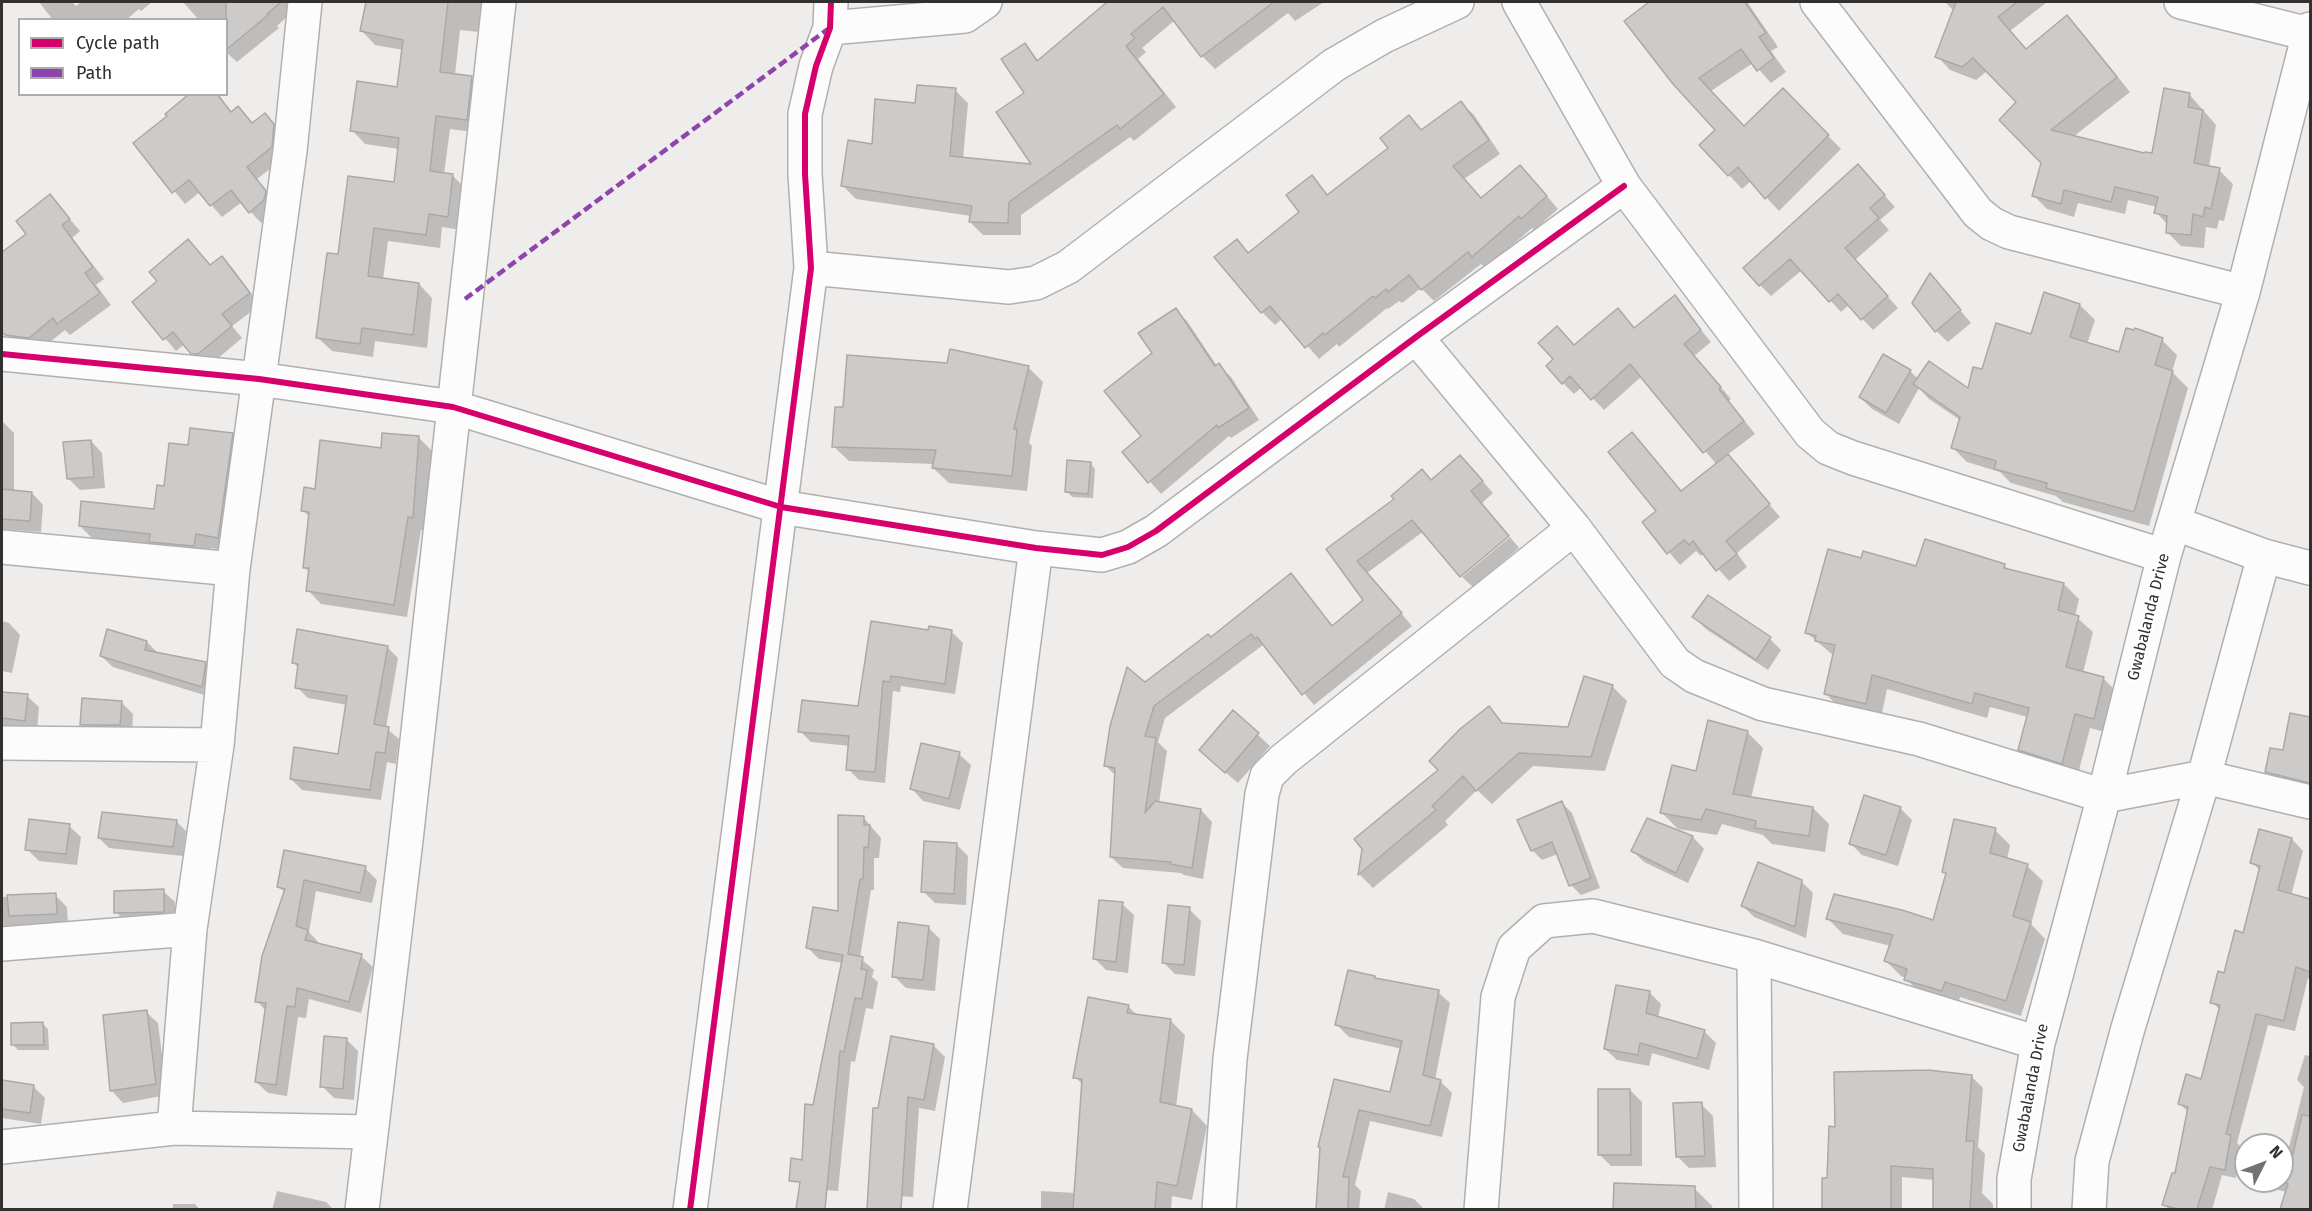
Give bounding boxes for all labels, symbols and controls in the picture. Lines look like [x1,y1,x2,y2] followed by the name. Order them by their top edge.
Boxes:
[18,18,228,96] legend
[76,32,160,54] text: Cycle path
[76,62,112,84] text: Path
[2124,551,2174,683] street label: Gwabalanda Drive
[2009,1022,2053,1154] street label: Gwabalanda Drive
[2234,1133,2294,1193] north arrow
[2266,1142,2287,1162] text: N

